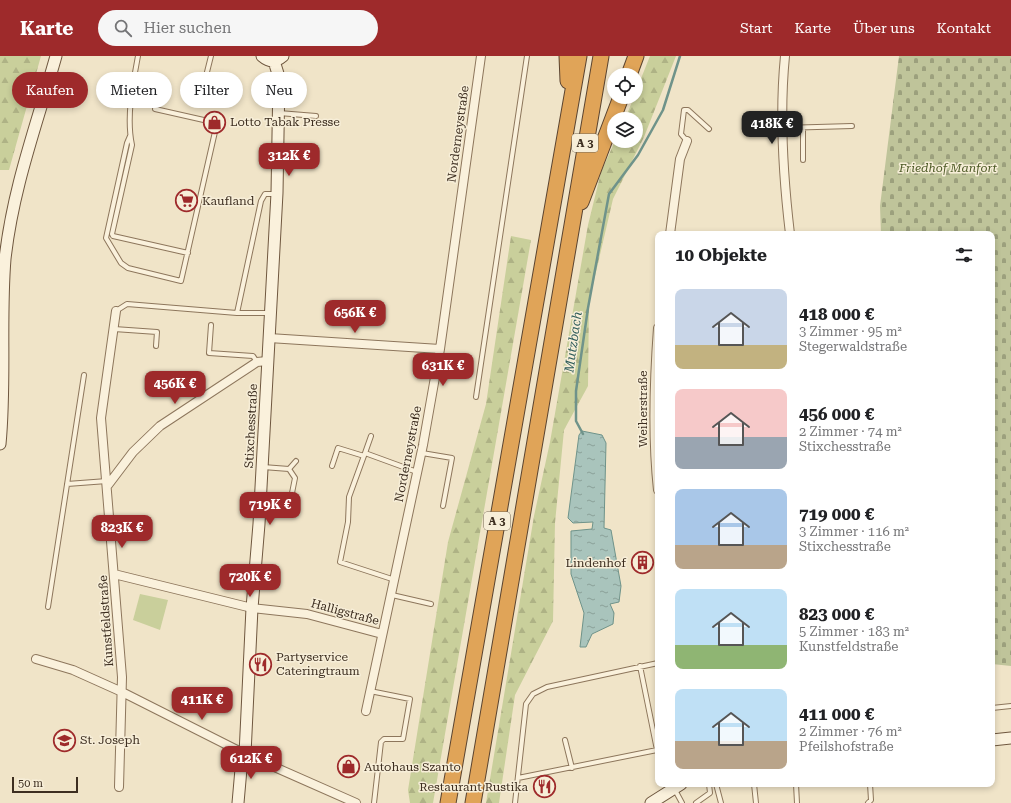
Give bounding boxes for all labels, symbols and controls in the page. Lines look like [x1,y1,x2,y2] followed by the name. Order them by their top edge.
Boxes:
[98,10,378,46] search box
[20,17,74,40] text: Karte
[112,17,134,39] icon: search
[144,19,231,37] text: Hier suchen
[740,20,773,36] text: Start
[795,20,831,36] text: Karte
[853,20,915,36] text: Über uns
[937,20,991,36] text: Kontakt
[607,68,643,148] map controls
[607,68,643,104] button: locate
[12,72,88,108] chip: Kaufen
[96,72,172,108] chip: Mieten
[180,72,243,108] chip: Filter
[251,72,307,108] chip: Neu
[444,84,472,183] street label: Norderneystraße
[201,109,227,135] shop icon: Lotto Tabak Presse
[739,111,805,145] pin: 418K €
[607,112,643,148] button: layers
[230,115,340,129] place label: Lotto Tabak Presse
[751,116,793,131] text: 418K €
[572,134,598,152] road number: A 3
[256,143,322,177] pin: 312K €
[268,148,310,163] text: 312K €
[898,161,998,175] park label: Friedhof Manfort
[174,188,200,214] supermarket icon: Kaufland
[202,194,255,208] place label: Kaufland
[953,244,975,266] icon: filters
[675,245,767,265] text: 10 Objekte
[322,300,388,334] pin: 656K €
[799,304,874,324] text: 418 000 €
[334,305,376,320] text: 656K €
[707,305,755,353] icon: home
[561,310,585,374] water label: Mutzbach
[799,324,902,339] text: 3 Zimmer · 95 m²
[799,339,907,354] text: Stegerwaldstraße
[410,353,476,387] pin: 631K €
[422,358,464,373] text: 631K €
[636,370,650,447] street label: Weiherstraße
[142,371,208,405] pin: 456K €
[154,376,196,391] text: 456K €
[242,383,260,469] street label: Stixchesstraße
[392,404,424,503] street label: Norderneystraße
[799,404,874,424] text: 456 000 €
[707,405,755,453] icon: home
[799,424,902,439] text: 2 Zimmer · 74 m²
[799,439,891,454] text: Stixchesstraße
[237,492,303,526] pin: 719K €
[249,497,291,512] text: 719K €
[799,504,874,524] text: 719 000 €
[707,505,755,553] icon: home
[484,512,510,530] road number: A 3
[89,515,155,549] pin: 823K €
[101,520,143,535] text: 823K €
[799,524,909,539] text: 3 Zimmer · 116 m²
[799,539,891,554] text: Stixchesstraße
[629,550,655,576] building icon: Lindenhof
[566,556,626,570] place label: Lindenhof
[217,564,283,598] pin: 720K €
[229,569,271,584] text: 720K €
[96,574,116,667] street label: Kunstfeldstraße
[309,596,381,628] street label: Halligstraße
[799,604,874,624] text: 823 000 €
[707,605,755,653] icon: home
[799,624,909,639] text: 5 Zimmer · 183 m²
[799,639,899,654] text: Kunstfeldstraße
[276,650,360,678] place label: Partyservice Cateringtraum
[248,651,274,677] restaurant icon: Partyservice Cateringtraum
[169,687,235,721] pin: 411K €
[181,692,223,707] text: 411K €
[799,704,874,724] text: 411 000 €
[707,705,755,753] icon: home
[799,724,902,739] text: 2 Zimmer · 76 m²
[52,727,78,753] school or university icon: St. Joseph
[80,733,140,747] place label: St. Joseph
[799,739,894,754] text: Pfeilshofstraße
[218,746,284,780] pin: 612K €
[230,751,272,766] text: 612K €
[335,754,361,780] shop icon: Autohaus Szanto
[364,760,461,774] place label: Autohaus Szanto
[531,774,557,800] restaurant icon: Restaurant Rustika
[12,775,78,794] scale bar
[18,777,43,790] text: 50 m
[419,780,528,794] place label: Restaurant Rustika

